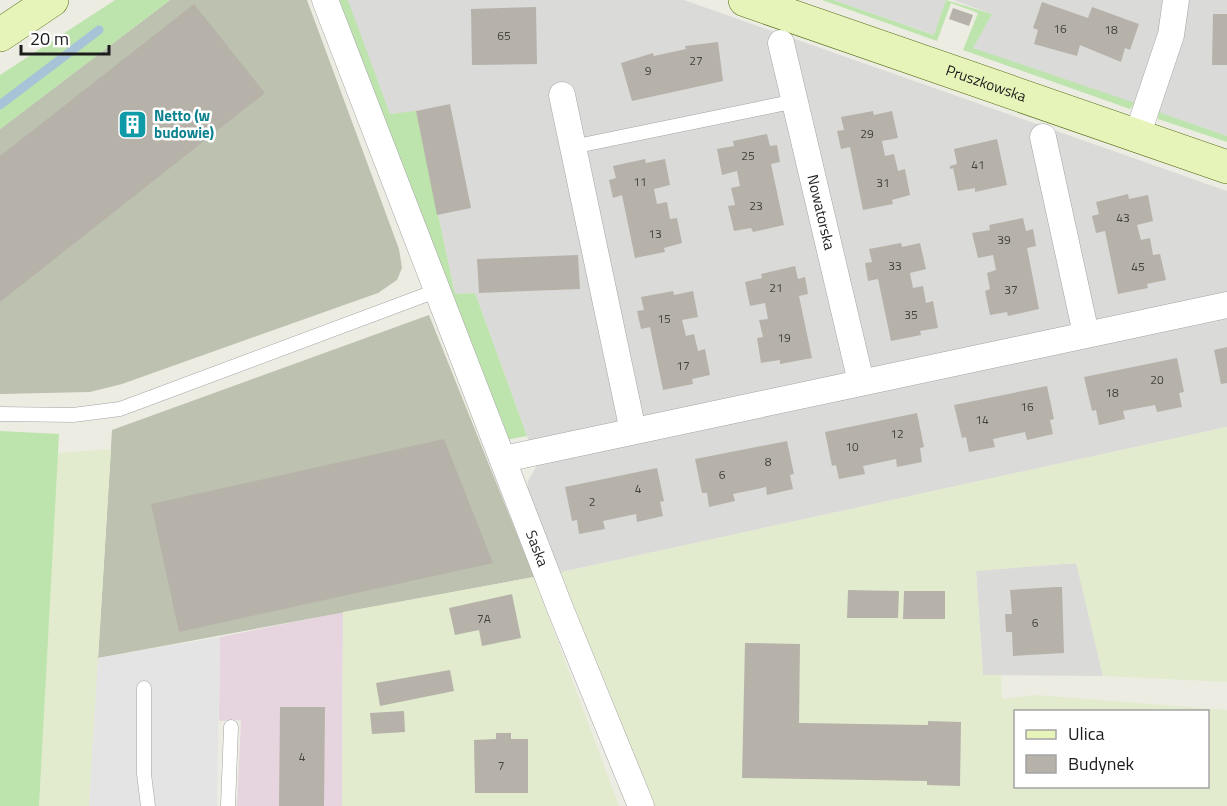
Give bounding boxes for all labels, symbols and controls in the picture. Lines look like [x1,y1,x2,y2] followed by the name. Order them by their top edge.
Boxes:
[21,18,110,56] scale bar
[1053,19,1067,38] house number: 16
[1104,20,1118,39] house number: 18
[30,25,69,52] text: 20 m
[497,26,511,45] house number: 65
[689,51,703,70] house number: 27
[943,58,1030,108] street label: Pruszkowska
[645,61,652,80] house number: 9
[154,104,215,144] place label: Netto (w budowie)
[117,109,149,141] building icon: Netto (w budowie)
[860,124,874,143] house number: 29
[741,146,755,165] house number: 25
[971,155,985,174] house number: 41
[633,172,647,191] house number: 11
[801,172,842,253] street label: Nowatorska
[876,173,890,192] house number: 31
[749,196,763,215] house number: 23
[1116,208,1130,227] house number: 43
[648,224,662,243] house number: 13
[997,230,1011,249] house number: 39
[888,256,902,275] house number: 33
[1131,257,1145,276] house number: 45
[769,278,783,297] house number: 21
[1004,280,1018,299] house number: 37
[904,305,918,324] house number: 35
[657,309,671,328] house number: 15
[777,328,791,347] house number: 19
[676,356,690,375] house number: 17
[1150,370,1164,389] house number: 20
[1105,383,1119,402] house number: 18
[1020,397,1034,416] house number: 16
[975,410,989,429] house number: 14
[890,424,904,443] house number: 12
[845,437,859,456] house number: 10
[765,452,772,471] house number: 8
[719,465,726,484] house number: 6
[635,479,642,498] house number: 4
[589,492,595,511] house number: 2
[520,527,555,570] street label: Saska
[477,609,491,628] house number: 7A
[1032,613,1039,632] house number: 6
[1014,710,1209,788] legend
[1068,720,1105,747] text: Ulica
[299,747,306,766] house number: 4
[1068,750,1135,777] text: Budynek
[498,756,504,775] house number: 7

